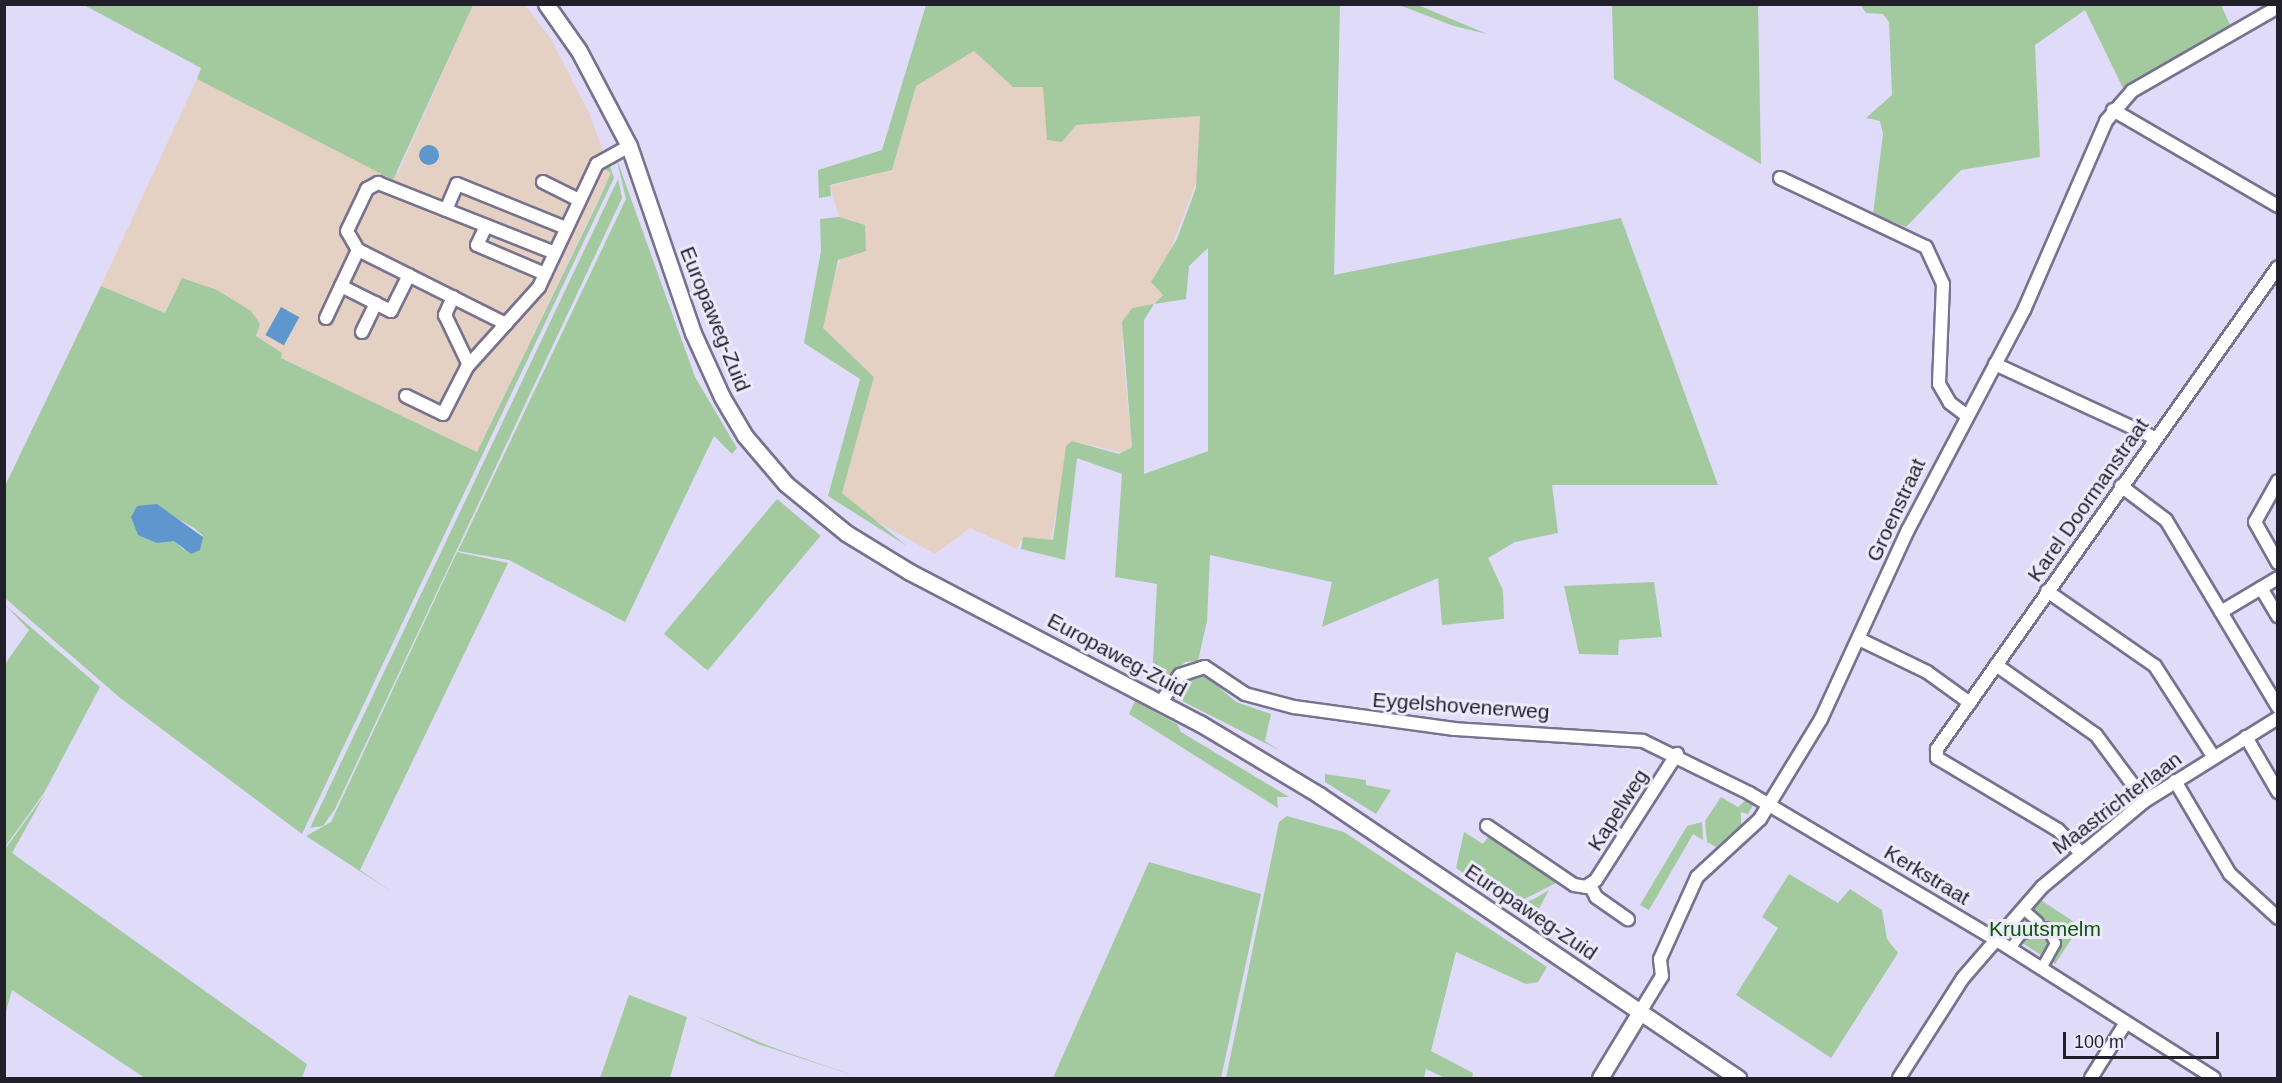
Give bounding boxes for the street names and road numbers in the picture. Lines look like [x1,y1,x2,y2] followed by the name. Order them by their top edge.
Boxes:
[674,243,756,395] street label: Europaweg-Zuid
[2022,413,2154,587] street label: Karel Doormanstraat
[1861,454,1931,566] street label: Groenstraat
[1043,608,1191,702] street label: Europaweg-Zuid
[1372,687,1550,725] street label: Eygelshovenerweg
[2047,746,2187,860] street label: Maastrichterlaan
[1582,764,1654,856] street label: Kapelweg
[1879,840,1975,910] street label: Kerkstraat
[1460,858,1602,966] street label: Europaweg-Zuid

